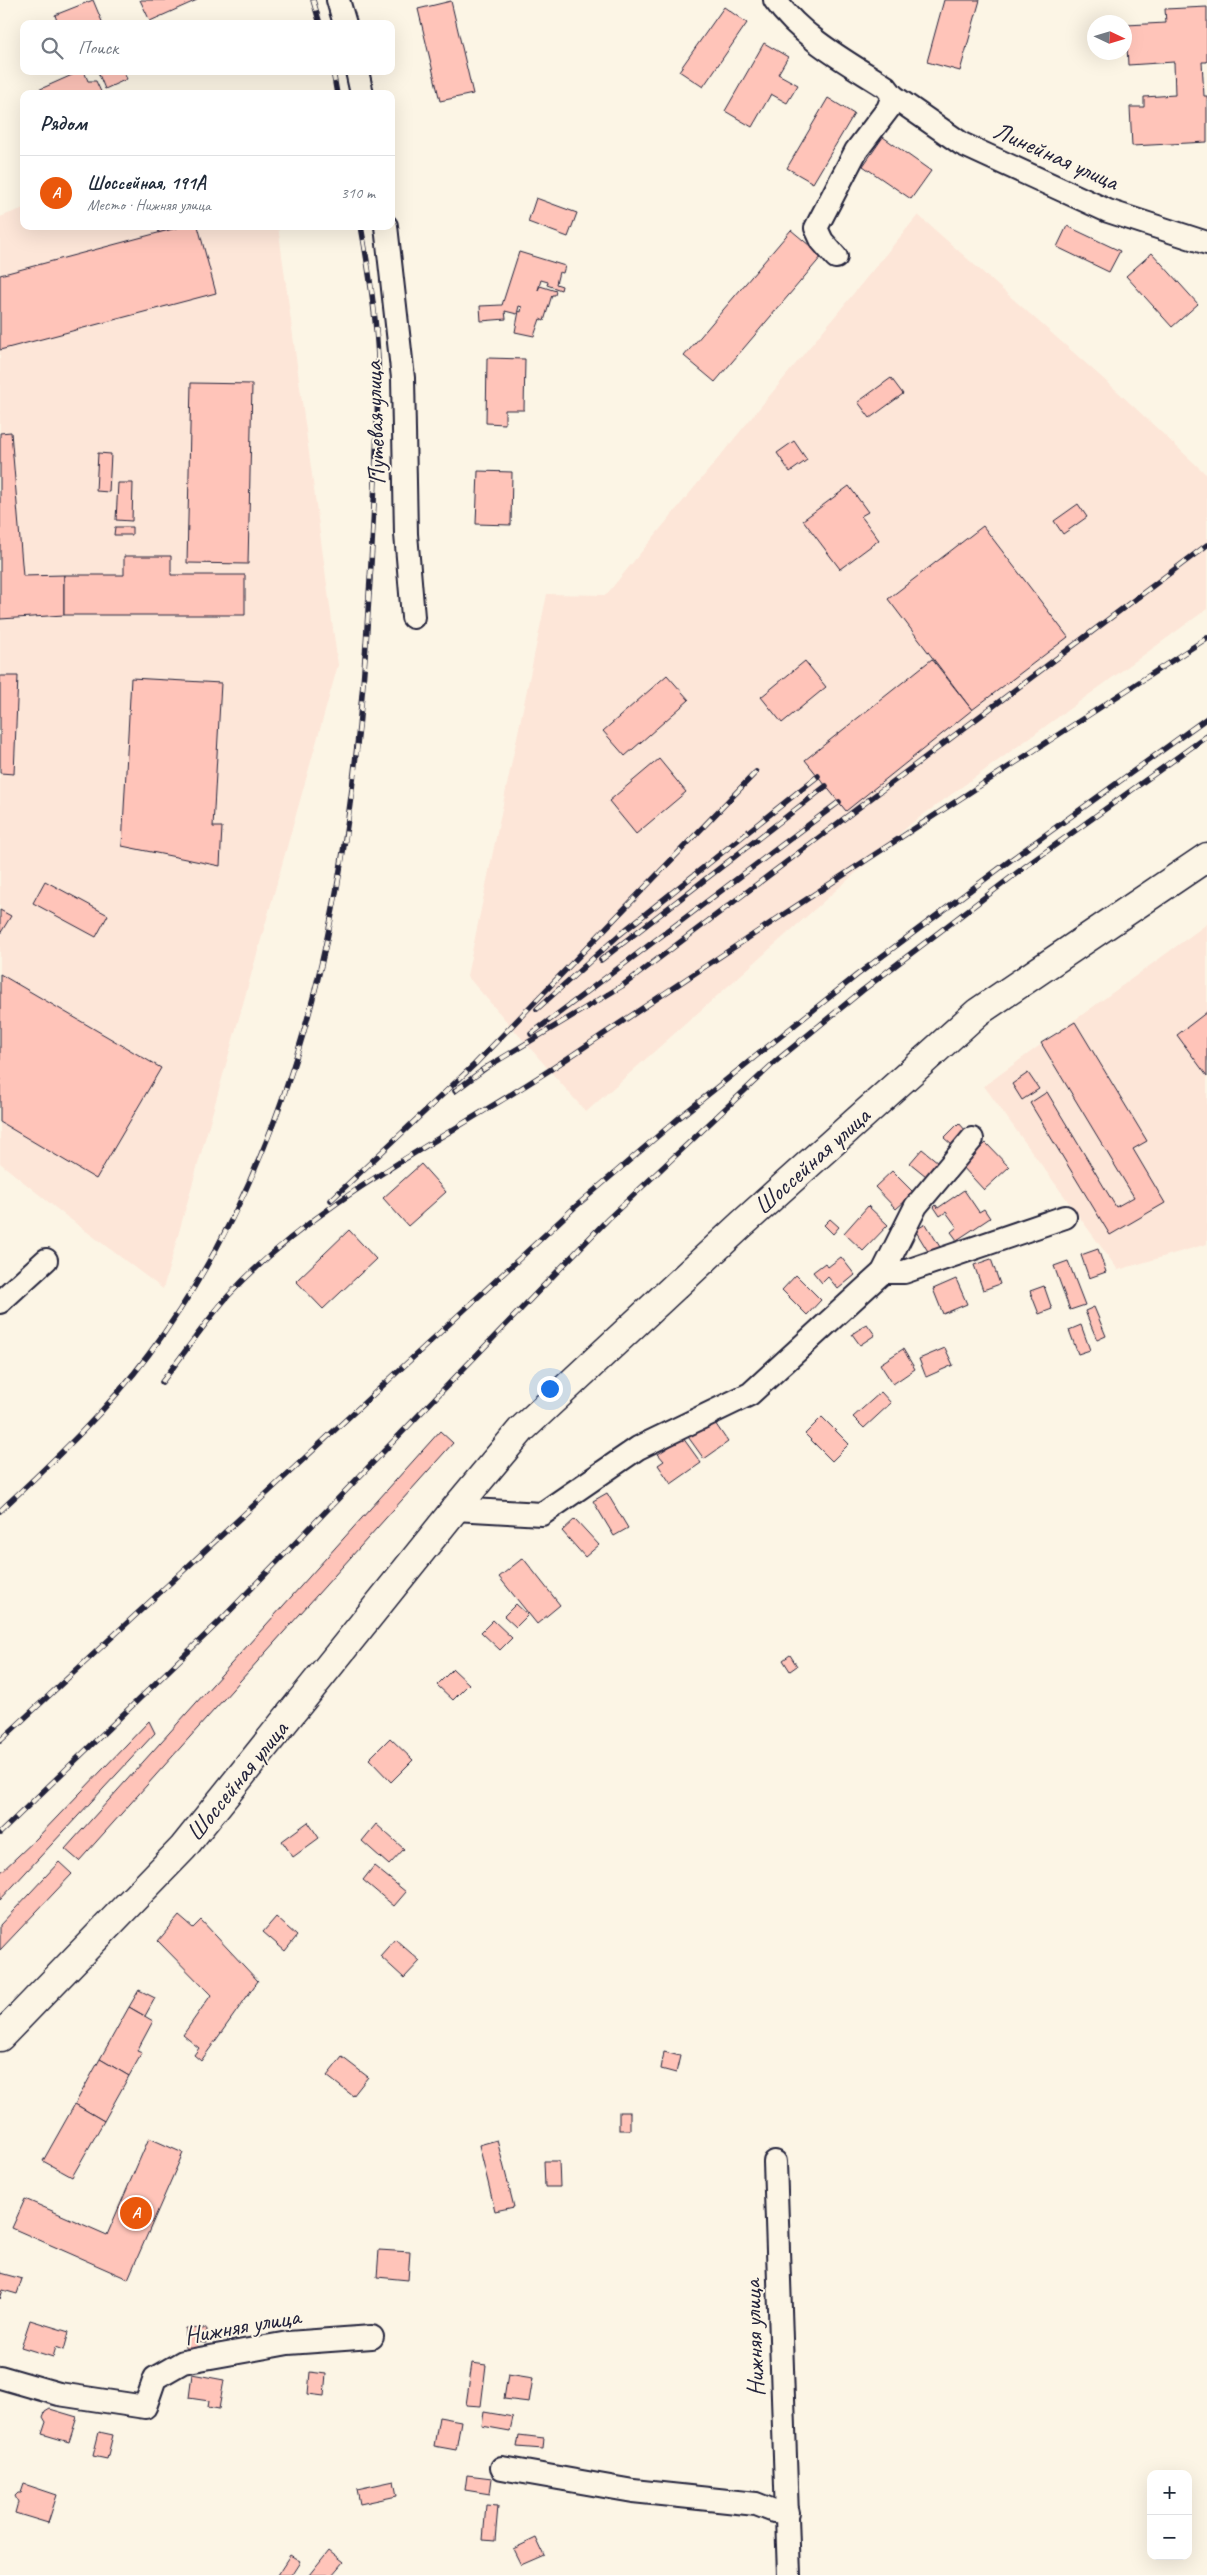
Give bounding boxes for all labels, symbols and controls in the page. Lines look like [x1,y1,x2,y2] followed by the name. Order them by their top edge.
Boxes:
[1087,15,1132,60] north arrow
[20,20,395,75] search box
[38,34,66,62] icon: search
[78,36,118,60] text: Поиск
[40,110,87,136] text: Рядом
[988,114,1125,199] street label: Линейная улица
[87,171,206,195] text: Шоссейная, 191А
[52,183,60,203] text: A
[341,183,375,203] text: 310 m
[87,195,211,215] text: Место · Нижняя улица
[357,359,393,485] street label: Путевая улица
[747,1099,878,1222] street label: Шоссейная улица
[537,1376,563,1402] your location
[179,1713,296,1848] street label: Шоссейная улица
[120,2194,152,2232] pin: A
[736,2276,772,2397] street label: Нижняя улица
[181,2300,305,2352] street label: Нижняя улица
[1147,2470,1192,2560] map controls
[1147,2470,1192,2515] button: +
[1147,2515,1192,2560] button: −

